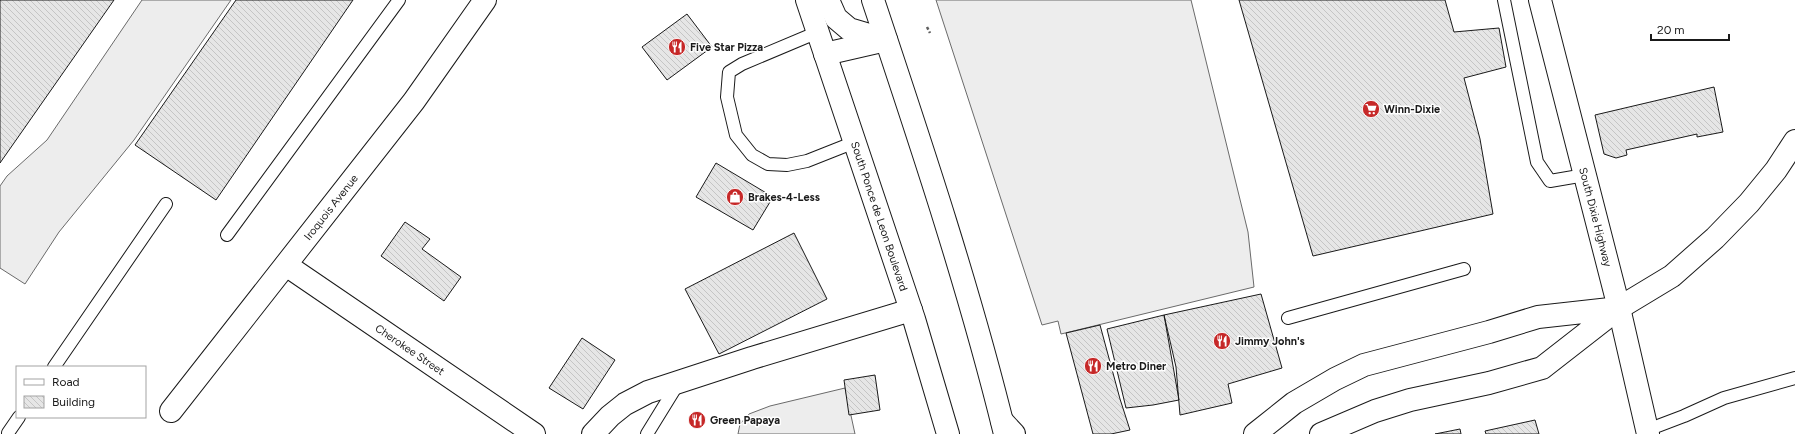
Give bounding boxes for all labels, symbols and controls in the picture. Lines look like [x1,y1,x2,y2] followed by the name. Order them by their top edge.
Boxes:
[1651,16,1729,42] scale bar
[1657,23,1685,37] text: 20 m
[667,37,687,57] restaurant icon: Five Star Pizza
[690,41,763,54] place label: Five Star Pizza
[1361,99,1381,119] supermarket icon: Winn-Dixie
[1384,103,1440,116] place label: Winn-Dixie
[848,140,911,293] street label: South Ponce de Leon Boulevard
[1577,166,1615,268] street label: South Dixie Highway
[301,172,360,243] street label: Iroquois Avenue
[725,187,745,207] shop icon: Brakes-4-Less
[748,191,820,204] place label: Brakes-4-Less
[373,321,447,378] street label: Cherokee Street
[1212,331,1232,351] restaurant icon: Jimmy John's
[1235,335,1305,348] place label: Jimmy John's
[1083,356,1103,376] restaurant icon: Metro Diner
[1106,360,1167,373] place label: Metro Diner
[16,366,146,418] legend
[52,375,80,389] text: Road
[52,395,95,409] text: Building
[687,410,707,430] restaurant icon: Green Papaya
[710,414,780,427] place label: Green Papaya

